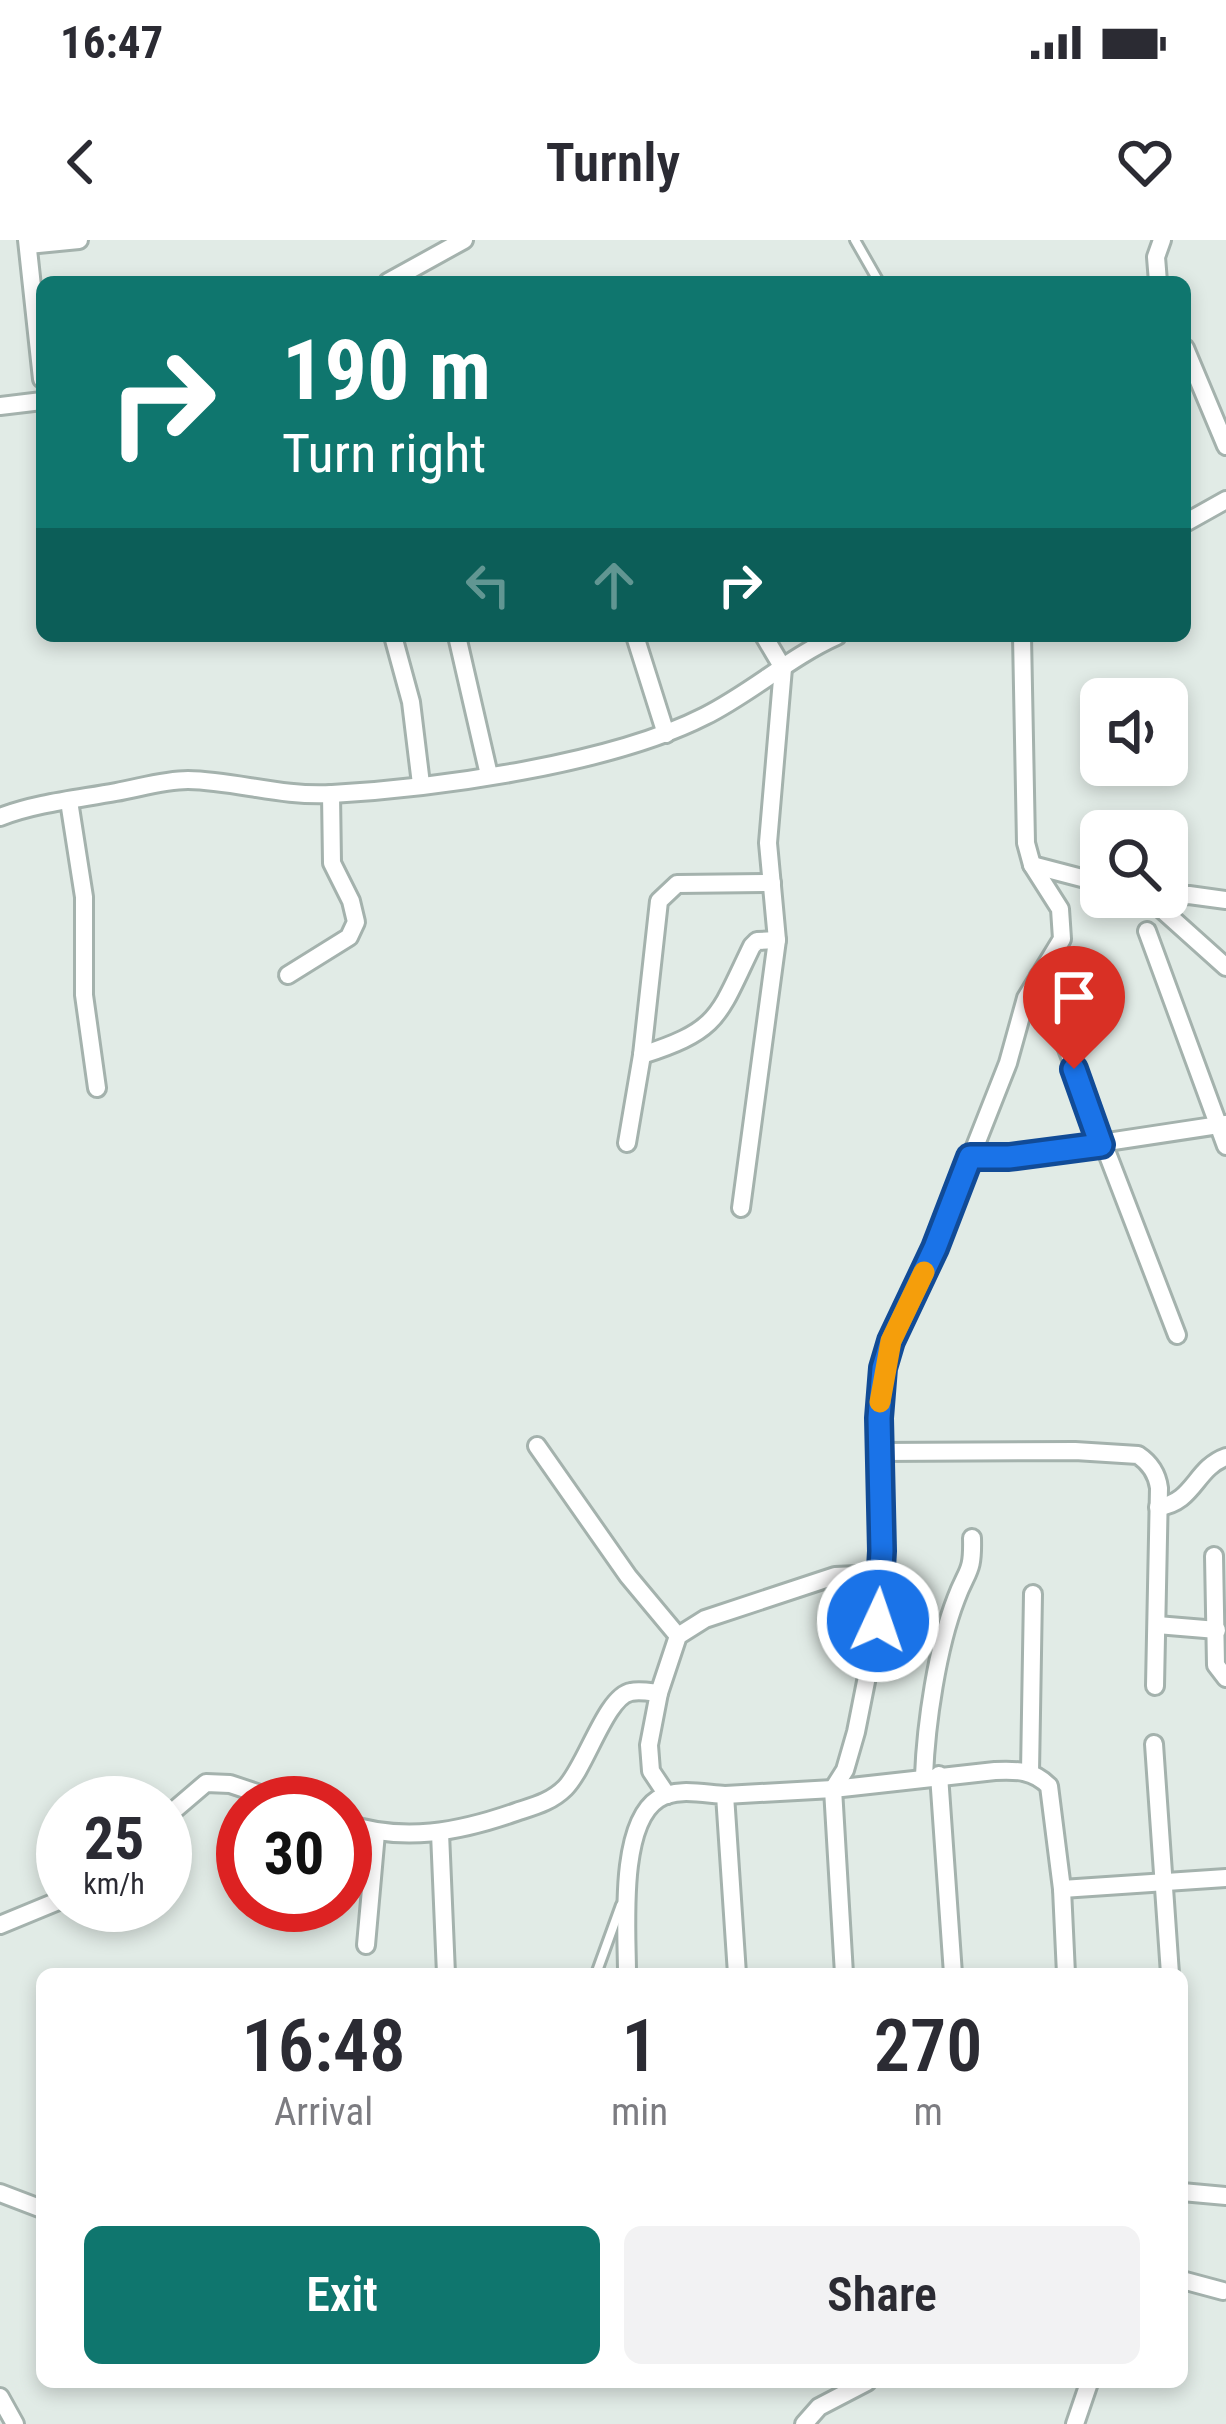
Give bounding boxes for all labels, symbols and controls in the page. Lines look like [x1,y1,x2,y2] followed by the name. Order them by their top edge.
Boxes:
[60,16,163,69] text: 16:47
[48,129,114,195] icon: back
[1112,129,1178,195] icon: heart
[546,131,680,194] text: Turnly
[282,321,491,420] text: 190 m
[84,324,240,480] icon: right
[282,422,486,485] text: Turn right
[455,552,521,618] icon: left
[581,552,647,618] icon: ahead
[707,552,773,618] icon: right
[1080,678,1188,918] map controls
[1080,678,1188,786] button: sound
[1080,810,1188,918] button: search
[1023,946,1125,1069] pin
[1041,964,1107,1030] icon: arrive
[815,1558,941,1684] position arrow
[216,1776,372,1932] speed limit sign: 30
[84,1803,144,1874] text: 25
[83,1866,145,1901] text: km/h
[242,2004,405,2089] text: 16:48
[622,2004,658,2089] text: 1
[874,2004,982,2089] text: 270
[274,2089,373,2135] text: Arrival
[611,2089,668,2135] text: min
[913,2089,943,2135] text: m
[84,2226,600,2364] button: Exit
[624,2226,1140,2364] button: Share

